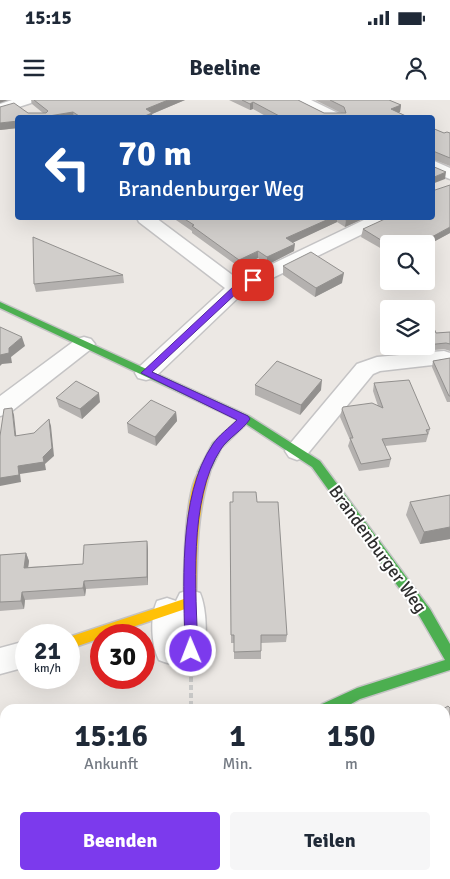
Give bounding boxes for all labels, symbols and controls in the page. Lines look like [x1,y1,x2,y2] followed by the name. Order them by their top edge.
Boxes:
[25,6,72,30] text: 15:15
[20,54,48,82] icon: menu
[189,54,261,81] text: Beeline
[402,54,430,82] icon: person
[118,132,192,175] text: 70 m
[35,135,100,200] icon: left
[118,175,304,202] text: Brandenburger Weg
[380,235,435,355] map controls
[380,235,435,290] button: search
[232,259,274,301] pin
[239,266,267,294] icon: arrive
[380,300,435,355] button: layers
[324,481,432,617] street label: Brandenburger Weg
[90,624,155,689] speed limit sign: 30
[164,624,216,676] position arrow
[34,635,61,666] text: 21
[34,661,61,676] text: km/h
[74,718,148,755] text: 15:16
[229,718,246,755] text: 1
[327,718,376,755] text: 150
[84,754,138,774] text: Ankunft
[222,754,253,774] text: Min.
[345,754,358,774] text: m
[20,812,220,870] button: Beenden
[230,812,430,870] button: Teilen

